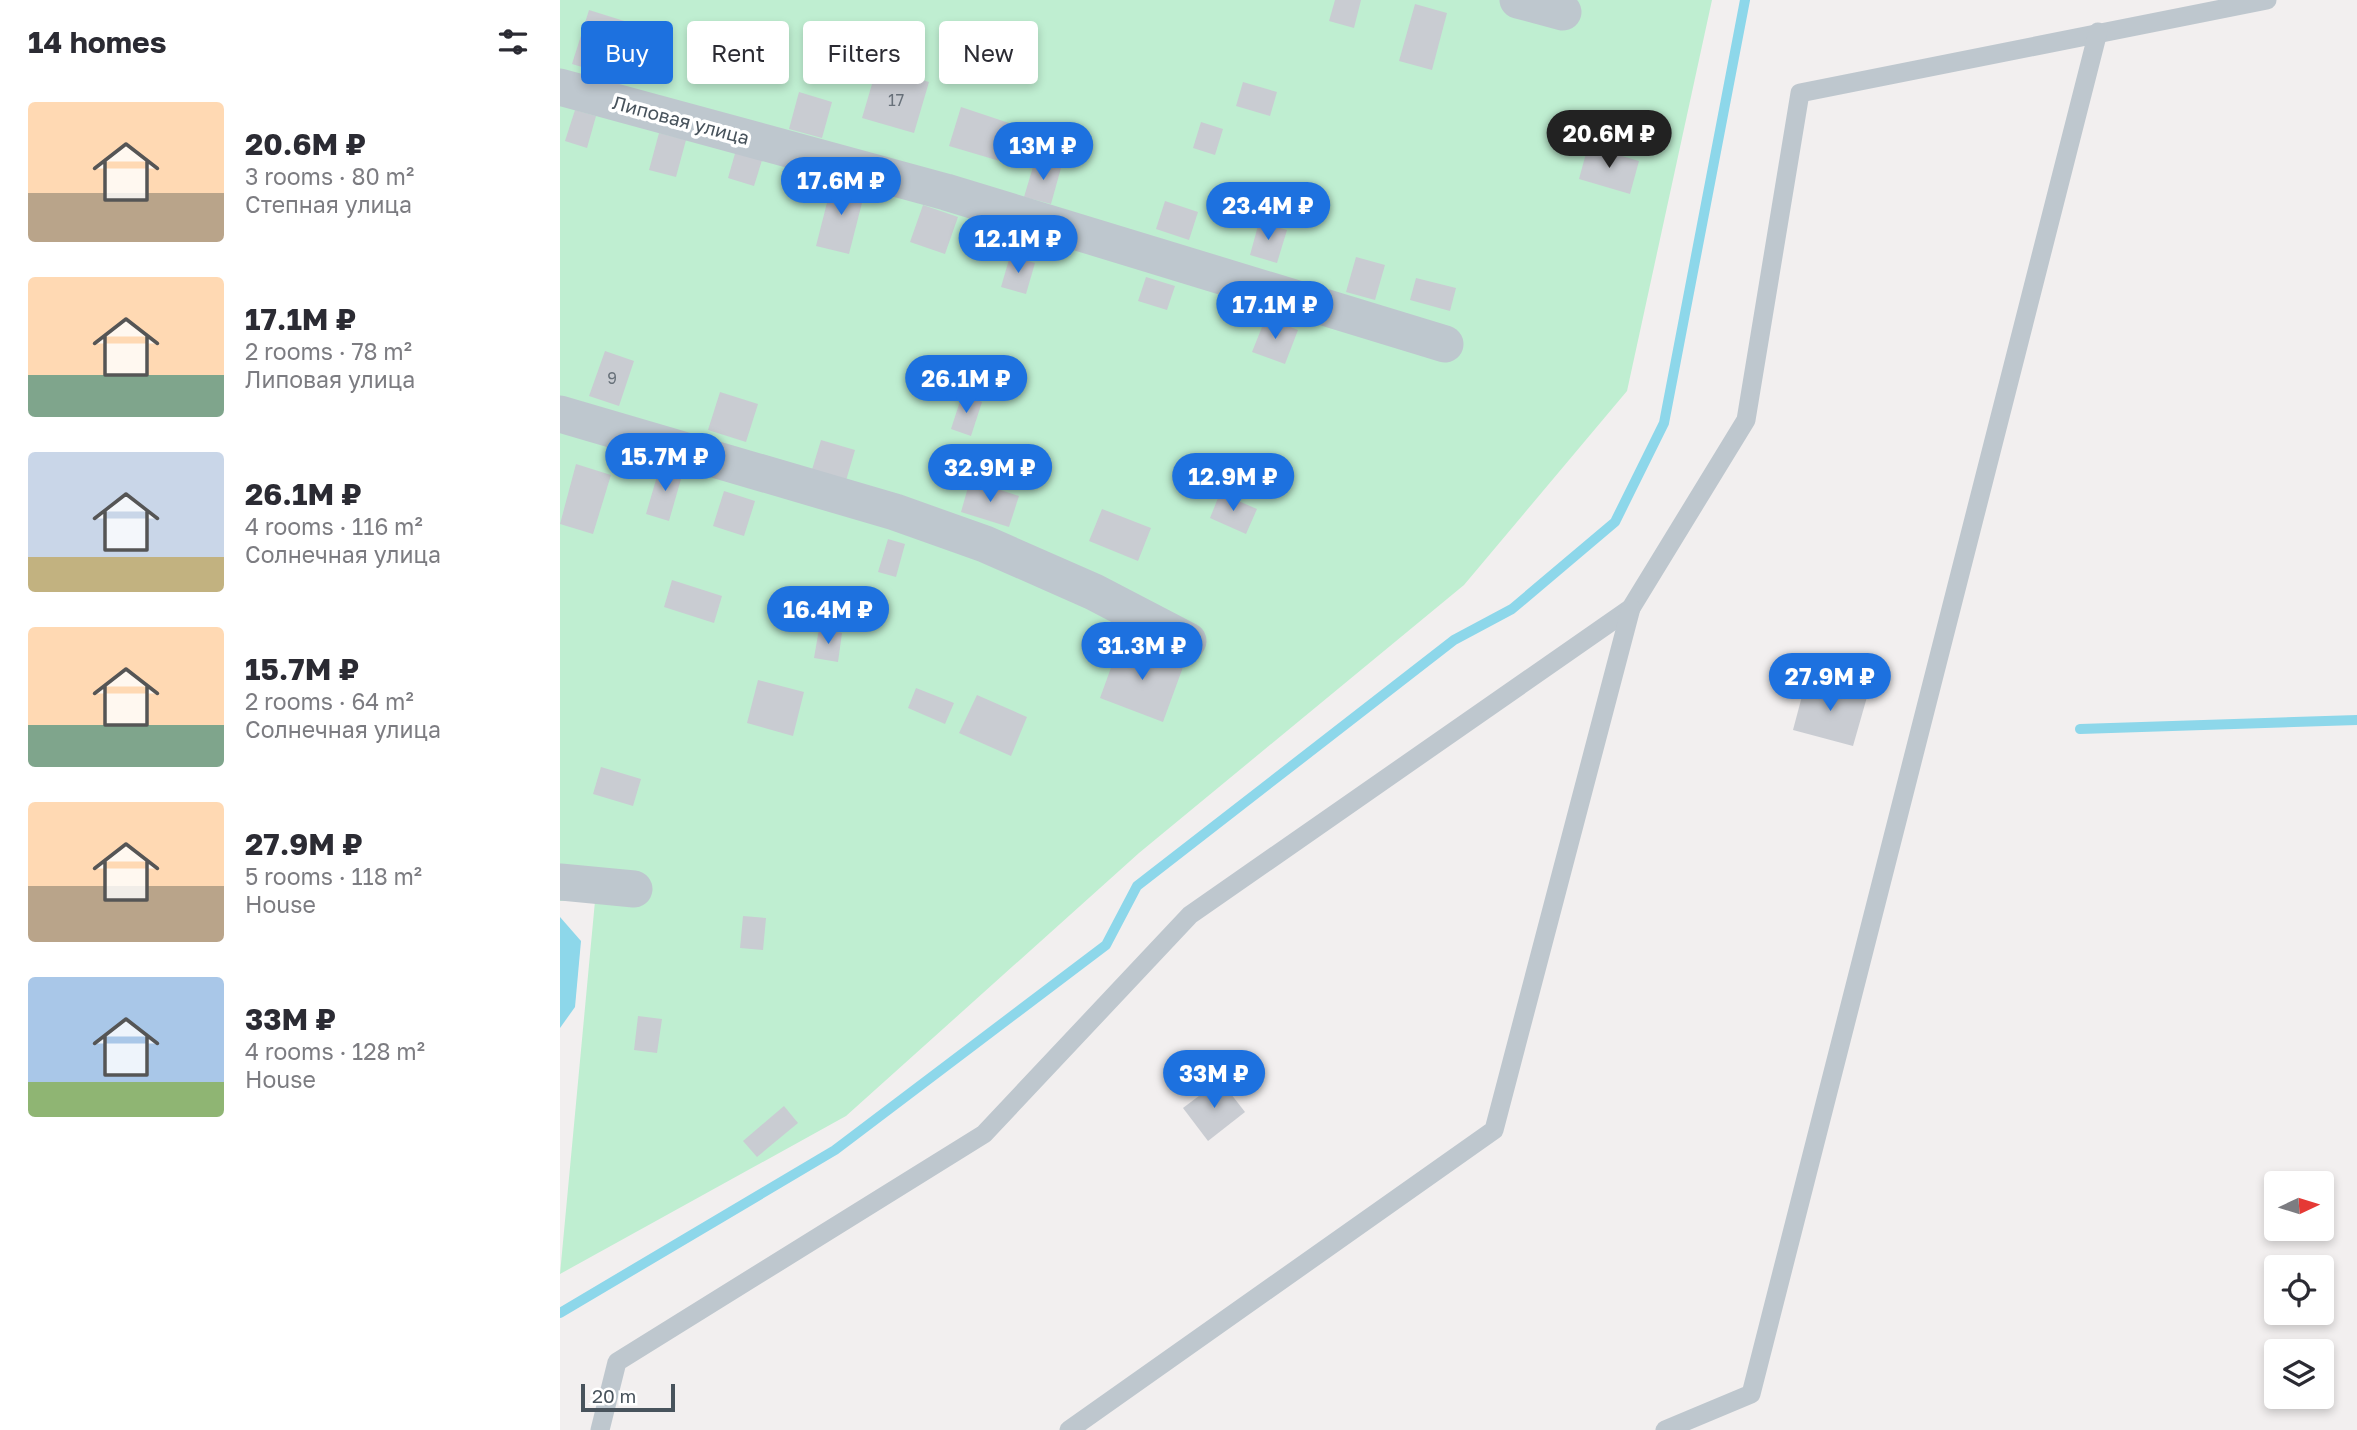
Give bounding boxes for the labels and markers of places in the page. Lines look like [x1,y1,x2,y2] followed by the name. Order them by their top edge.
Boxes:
[1544,110,1674,170] pin: 20.6M ₽
[994,122,1092,182] pin: 13M ₽
[776,158,906,217] pin: 17.6M ₽
[1203,182,1333,242] pin: 23.4M ₽
[953,216,1083,275] pin: 12.1M ₽
[1210,282,1340,341] pin: 17.1M ₽
[901,356,1031,415] pin: 26.1M ₽
[600,434,730,493] pin: 15.7M ₽
[925,444,1055,504] pin: 32.9M ₽
[1168,454,1298,513] pin: 12.9M ₽
[763,586,893,646] pin: 16.4M ₽
[1077,622,1207,682] pin: 31.3M ₽
[1765,654,1895,713] pin: 27.9M ₽
[1165,1050,1263,1110] pin: 33M ₽

